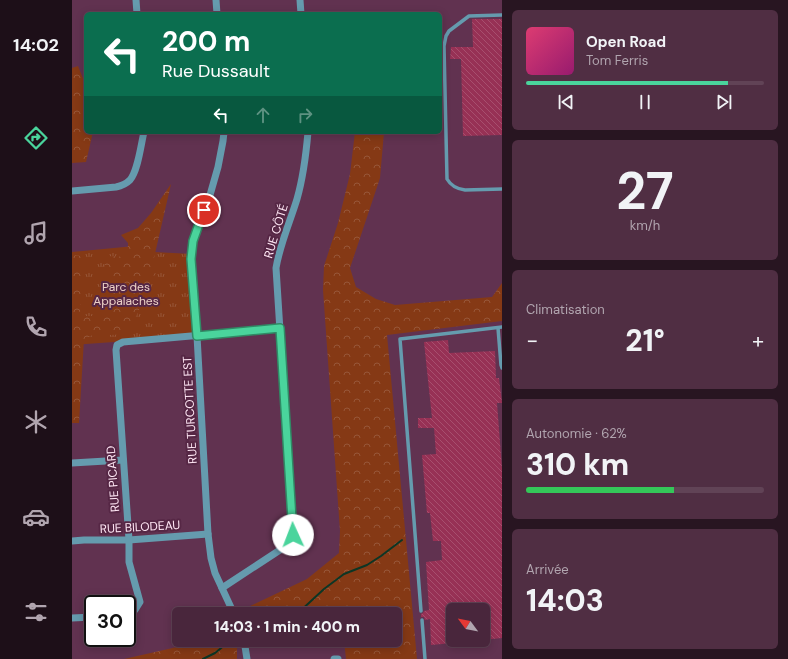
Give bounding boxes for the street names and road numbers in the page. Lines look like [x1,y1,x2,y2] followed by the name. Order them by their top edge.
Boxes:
[260,202,292,260] street label: RUE CÔTÉ
[179,355,201,464] street label: RUE TURCOTTE EST
[103,445,123,513] street label: RUE PICARD
[99,517,181,537] street label: RUE BILODEAU

